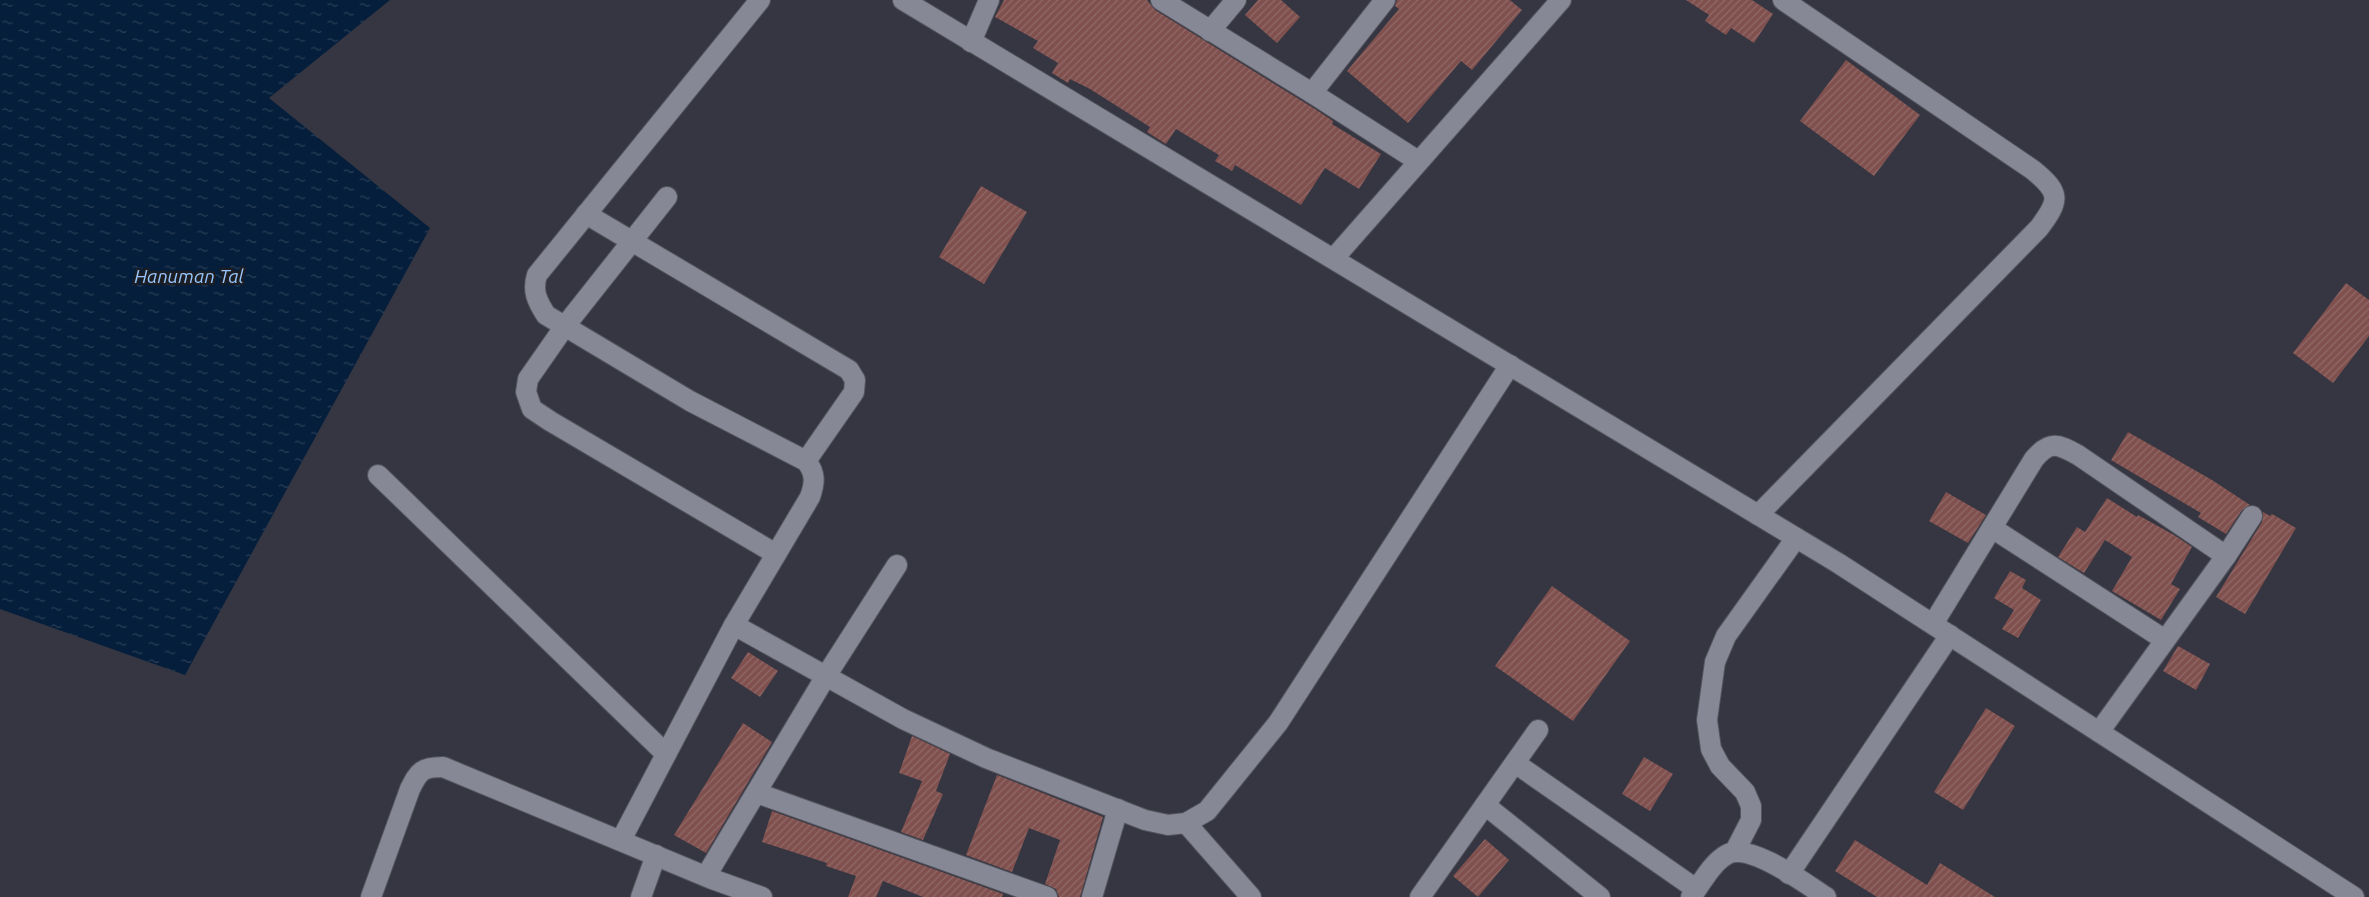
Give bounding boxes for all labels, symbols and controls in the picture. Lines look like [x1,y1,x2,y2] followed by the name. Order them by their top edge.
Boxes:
[134,265,244,287] water label: Hanuman Tal

